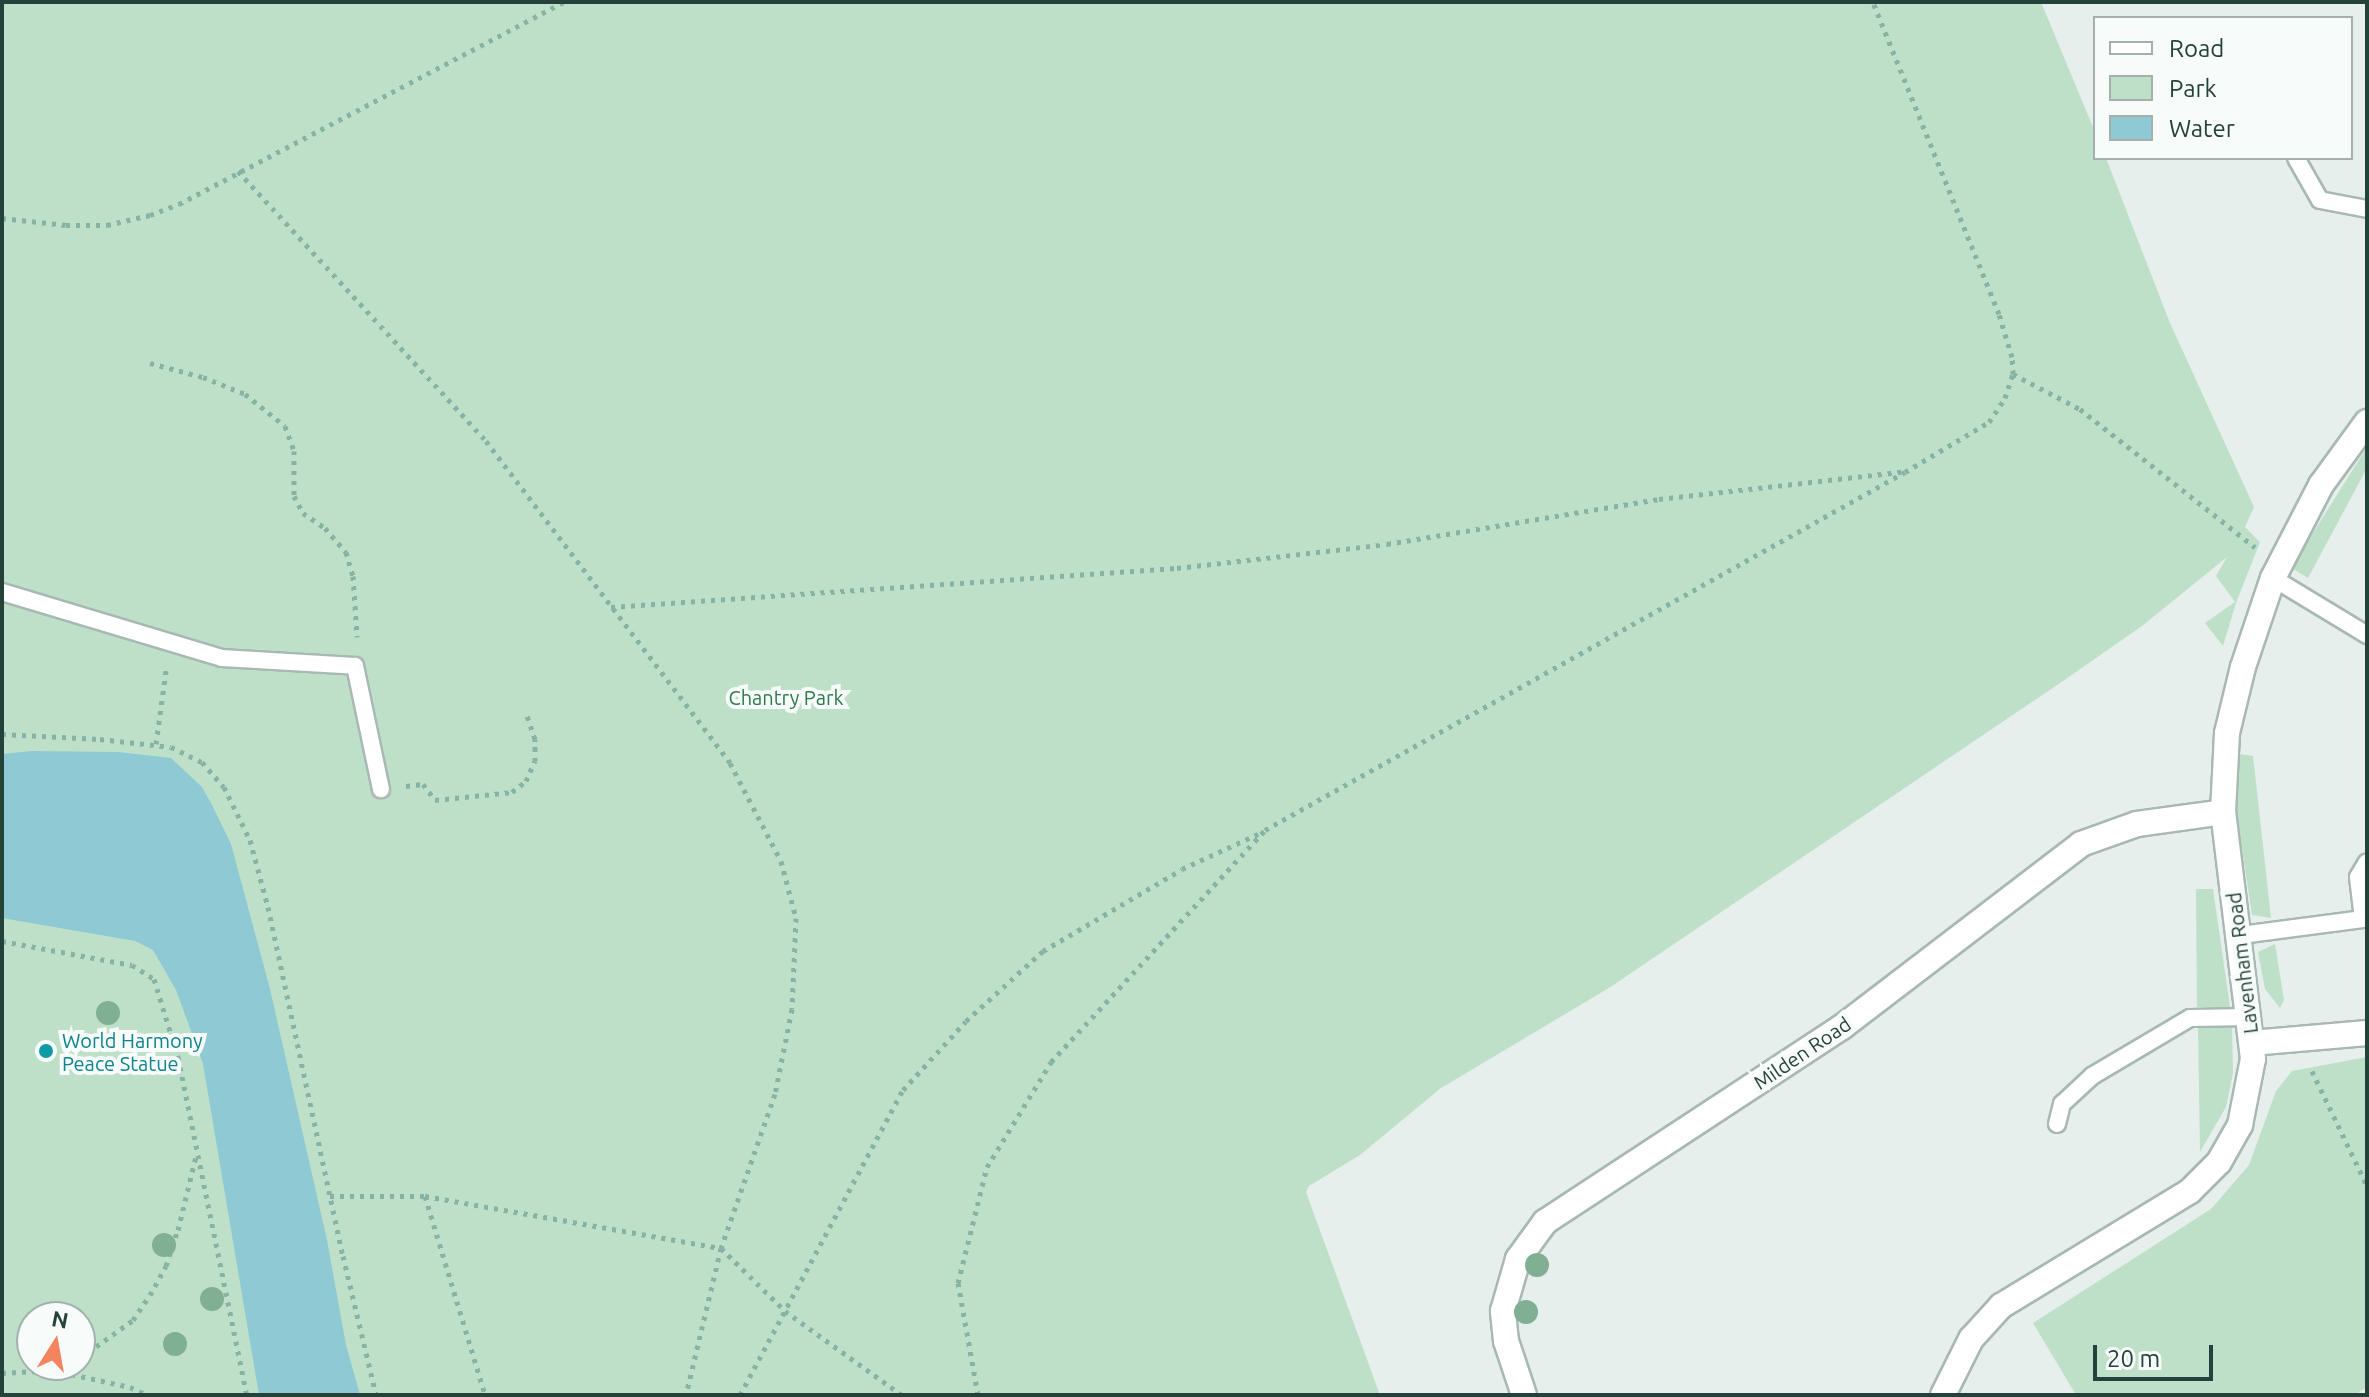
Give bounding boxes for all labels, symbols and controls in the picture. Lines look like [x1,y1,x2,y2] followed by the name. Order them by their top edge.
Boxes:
[2093,16,2353,160] legend
[2169,35,2224,62] text: Road
[2169,75,2217,102] text: Park
[2169,115,2235,142] text: Water
[728,685,844,709] park label: Chantry Park
[2221,891,2263,1035] street label: Lavenham Road
[1749,1012,1855,1094] street label: Milden Road
[62,1028,203,1075] place label: World Harmony Peace Statue
[37,1042,55,1060] marker: World Harmony Peace Statue
[16,1301,96,1381] north arrow
[50,1305,71,1333] text: N
[2097,1329,2217,1379] scale bar
[2107,1345,2160,1372] text: 20 m

